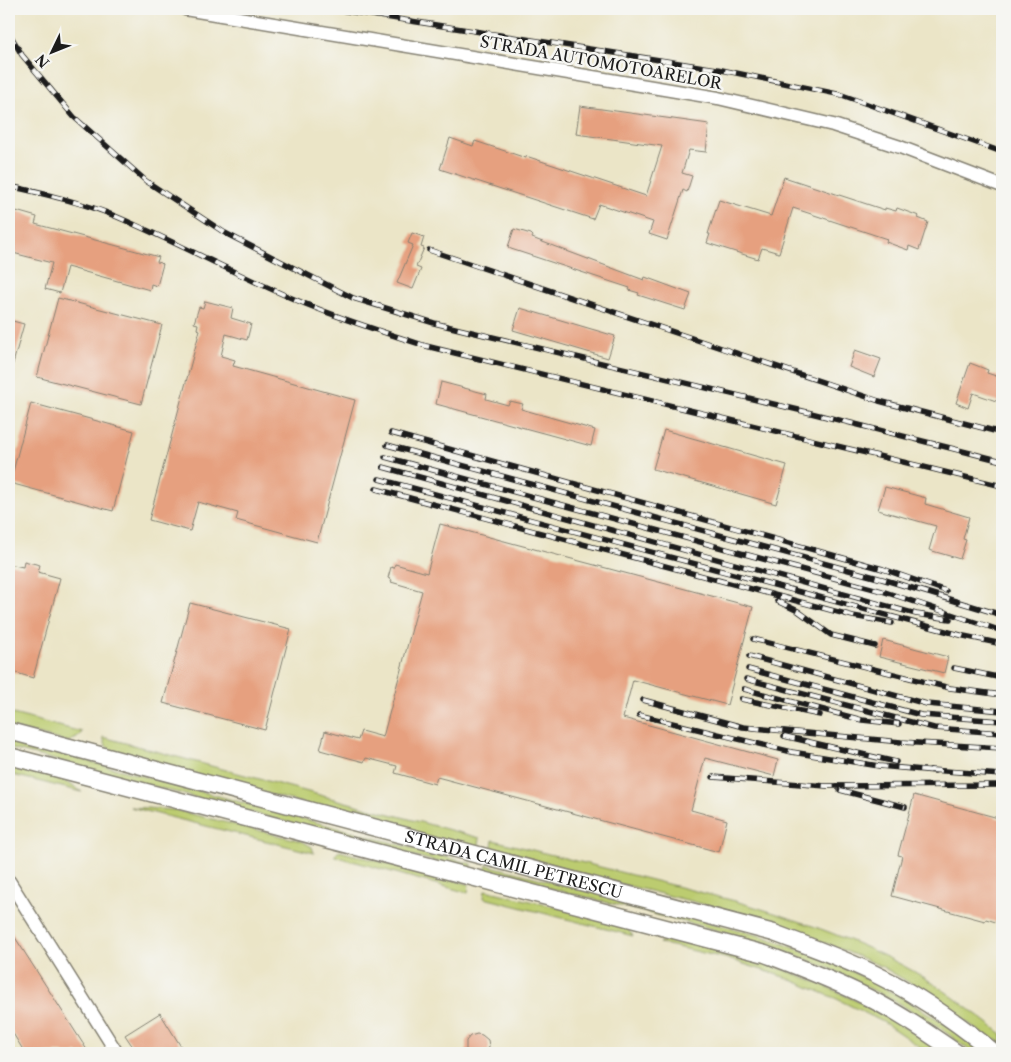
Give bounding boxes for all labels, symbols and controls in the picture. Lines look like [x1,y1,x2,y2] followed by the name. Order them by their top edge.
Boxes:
[28,28,78,78] north arrow
[479,31,725,93] street label: STRADA AUTOMOTOARELOR
[32,50,53,71] text: N
[403,826,625,903] street label: STRADA CAMIL PETRESCU

